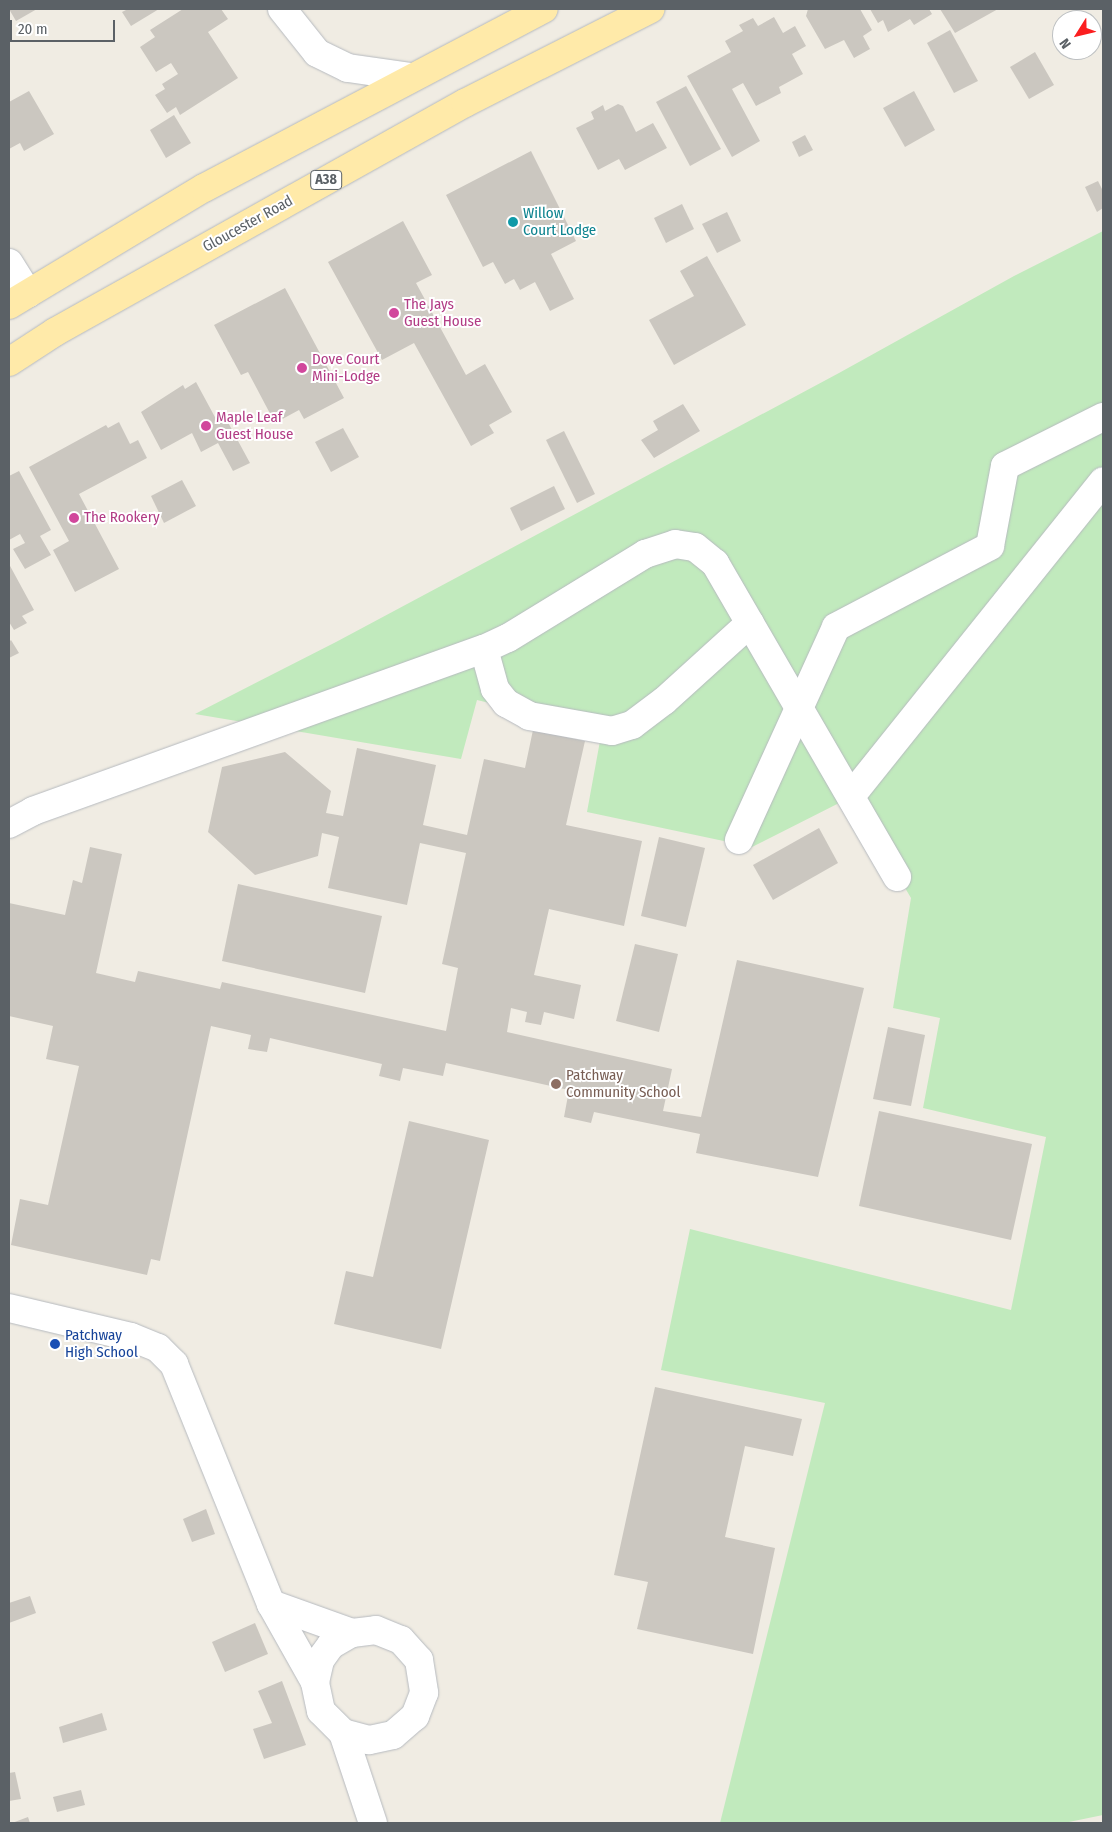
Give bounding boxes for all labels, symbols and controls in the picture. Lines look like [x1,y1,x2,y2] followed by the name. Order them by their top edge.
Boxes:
[12,10,118,42] scale bar
[1052,10,1102,60] north arrow
[18,20,48,38] text: 20 m
[1056,35,1075,52] text: N
[310,168,342,192] road number: A38
[200,192,296,256] street label: Gloucester Road
[523,204,596,239] place label: Willow Court Lodge
[507,216,519,228] marker: Willow Court Lodge
[404,295,481,330] place label: The Jays Guest House
[388,307,400,319] marker: The Jays Guest House
[312,350,380,385] place label: Dove Court Mini-Lodge
[296,362,308,374] marker: Dove Court Mini-Lodge
[216,408,293,443] place label: Maple Leaf Guest House
[200,420,212,432] marker: Maple Leaf Guest House
[84,509,160,527] place label: The Rookery
[68,512,80,524] marker: The Rookery
[566,1066,680,1101] place label: Patchway Community School
[550,1078,562,1090] marker: Patchway Community School
[65,1326,138,1361] place label: Patchway High School
[49,1338,61,1350] marker: Patchway High School

